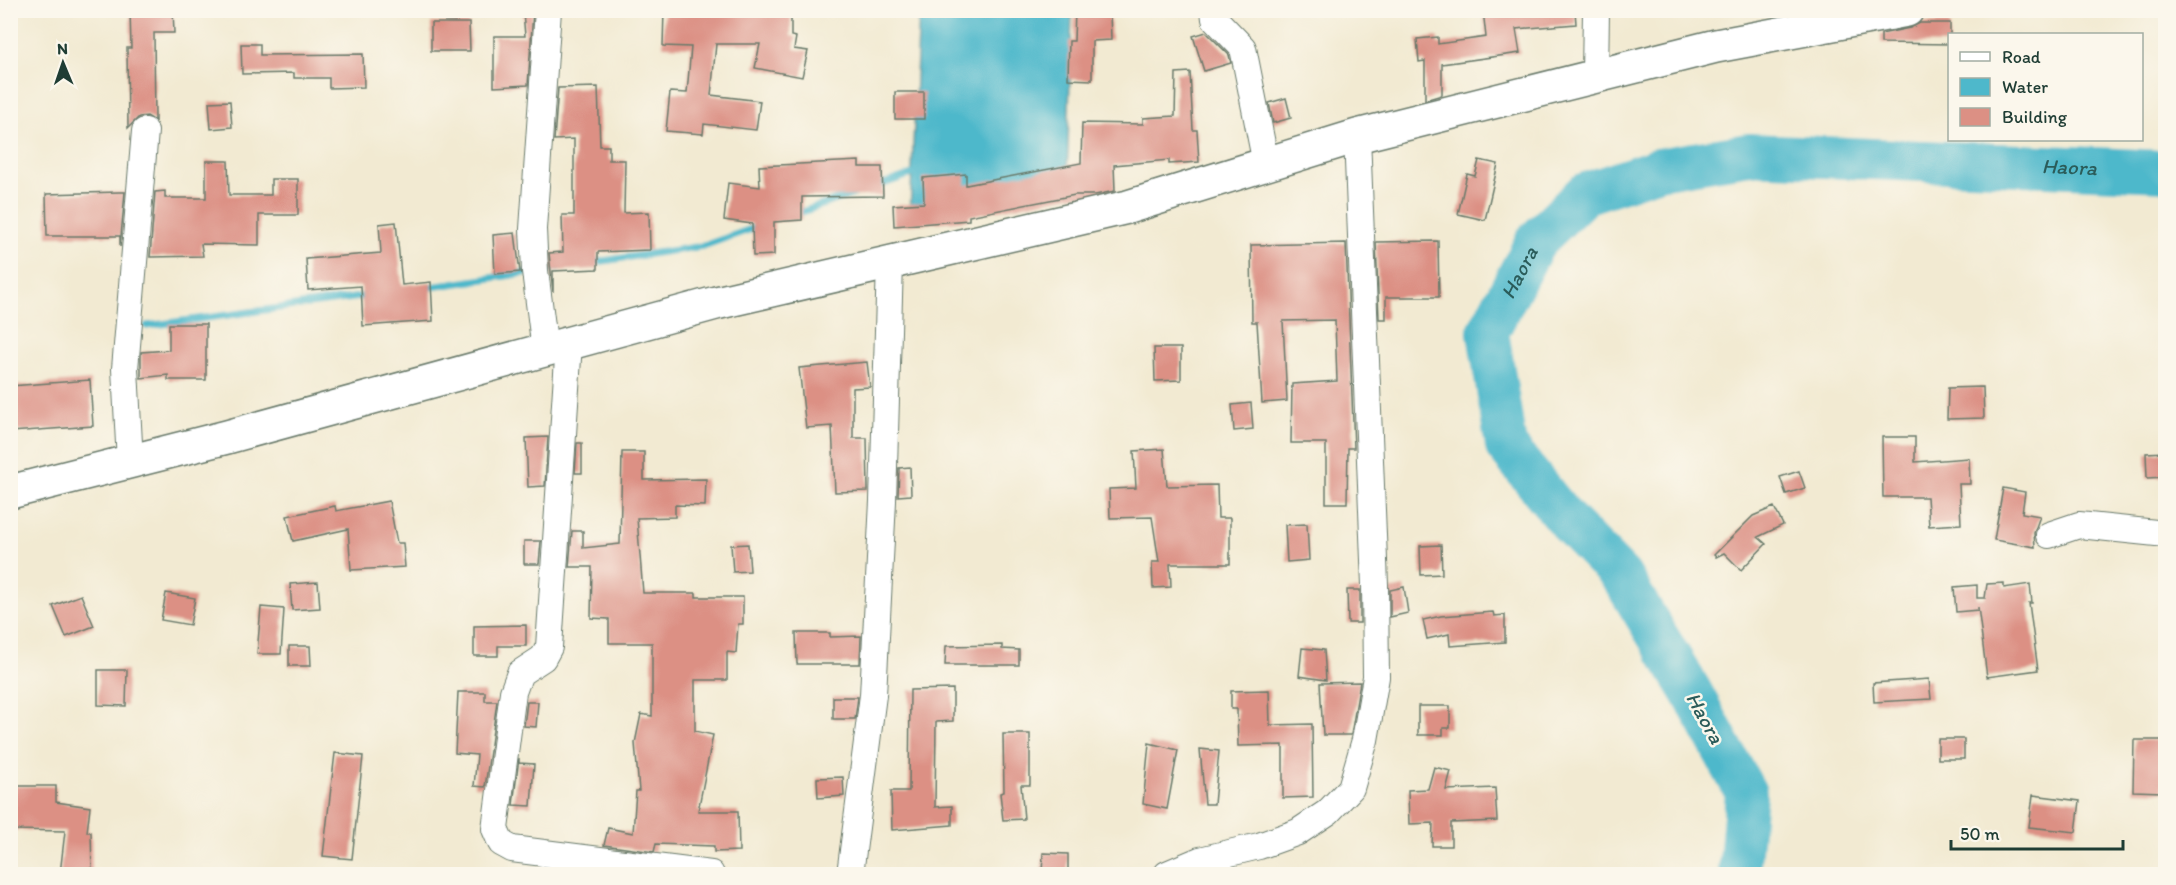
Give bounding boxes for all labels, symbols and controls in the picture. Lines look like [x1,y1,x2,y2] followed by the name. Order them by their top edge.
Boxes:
[33,33,93,93] north arrow
[1948,33,2143,141] legend
[57,39,68,58] text: N
[2002,46,2041,68] text: Road
[2002,76,2048,98] text: Water
[2002,106,2068,128] text: Building
[2041,153,2098,180] water label: Haora
[1495,242,1543,303] water label: Haora
[1681,687,1730,748] water label: Haora
[1951,813,2124,851] scale bar
[1960,823,2000,845] text: 50 m

